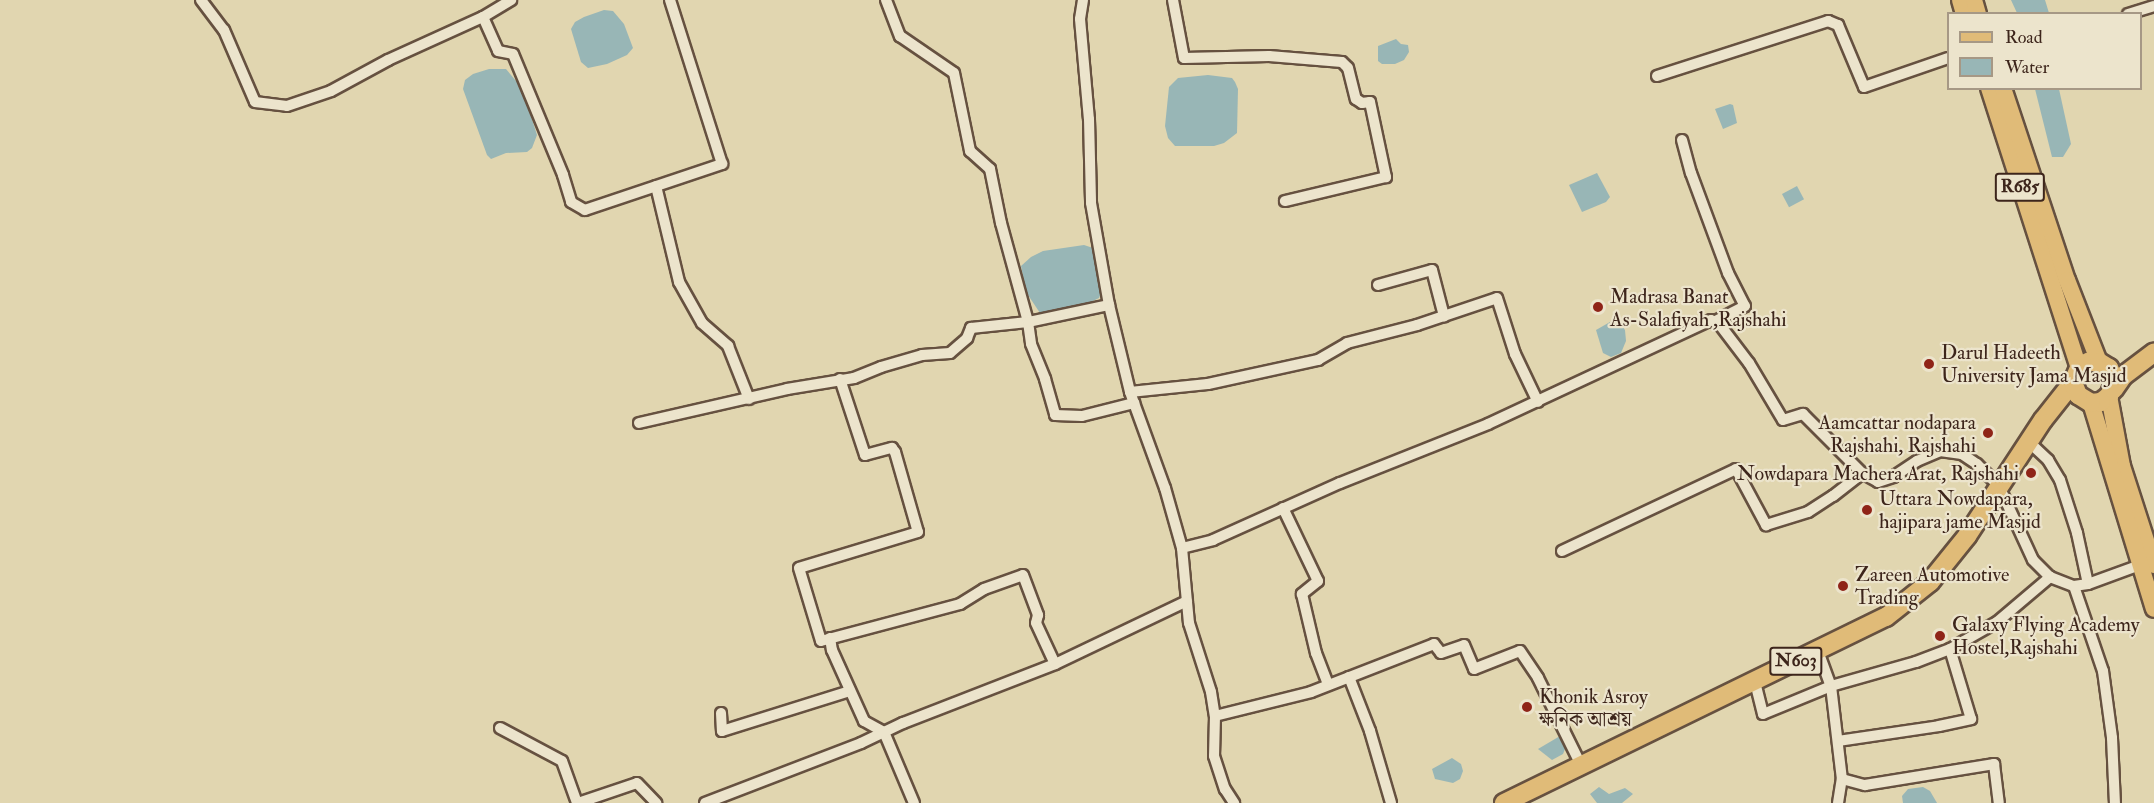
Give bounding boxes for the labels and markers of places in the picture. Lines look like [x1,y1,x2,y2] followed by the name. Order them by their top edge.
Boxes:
[1610,284,1787,331] place label: Madrasa Banat As-Salafiyah ,Rajshahi
[1591,300,1605,314] marker: Madrasa Banat As-Salafiyah ,Rajshahi
[1941,340,2126,387] place label: Darul Hadeeth University Jama Masjid
[1922,357,1936,371] marker: Darul Hadeeth University Jama Masjid
[1819,410,1976,457] place label: Aamcattar nodapara Rajshahi, Rajshahi
[1981,426,1995,440] marker: Aamcattar nodapara Rajshahi, Rajshahi
[1737,461,2019,485] place label: Nowdapara Machera Arat, Rajshahi
[2024,466,2038,480] marker: Nowdapara Machera Arat, Rajshahi
[1879,486,2041,533] place label: Uttara Nowdapara, hajipara jame Masjid
[1860,503,1874,517] marker: Uttara Nowdapara, hajipara jame Masjid
[1855,562,2009,609] place label: Zareen Automotive Trading
[1836,579,1850,593] marker: Zareen Automotive Trading
[1952,612,2140,659] place label: Galaxy Flying Academy Hostel,Rajshahi
[1933,629,1947,643] marker: Galaxy Flying Academy Hostel,Rajshahi
[1539,684,1648,731] place label: Khonik Asroy ক্ষনিক আশ্রয়
[1520,700,1534,714] marker: Khonik Asroy ক্ষনিক আশ্রয়

